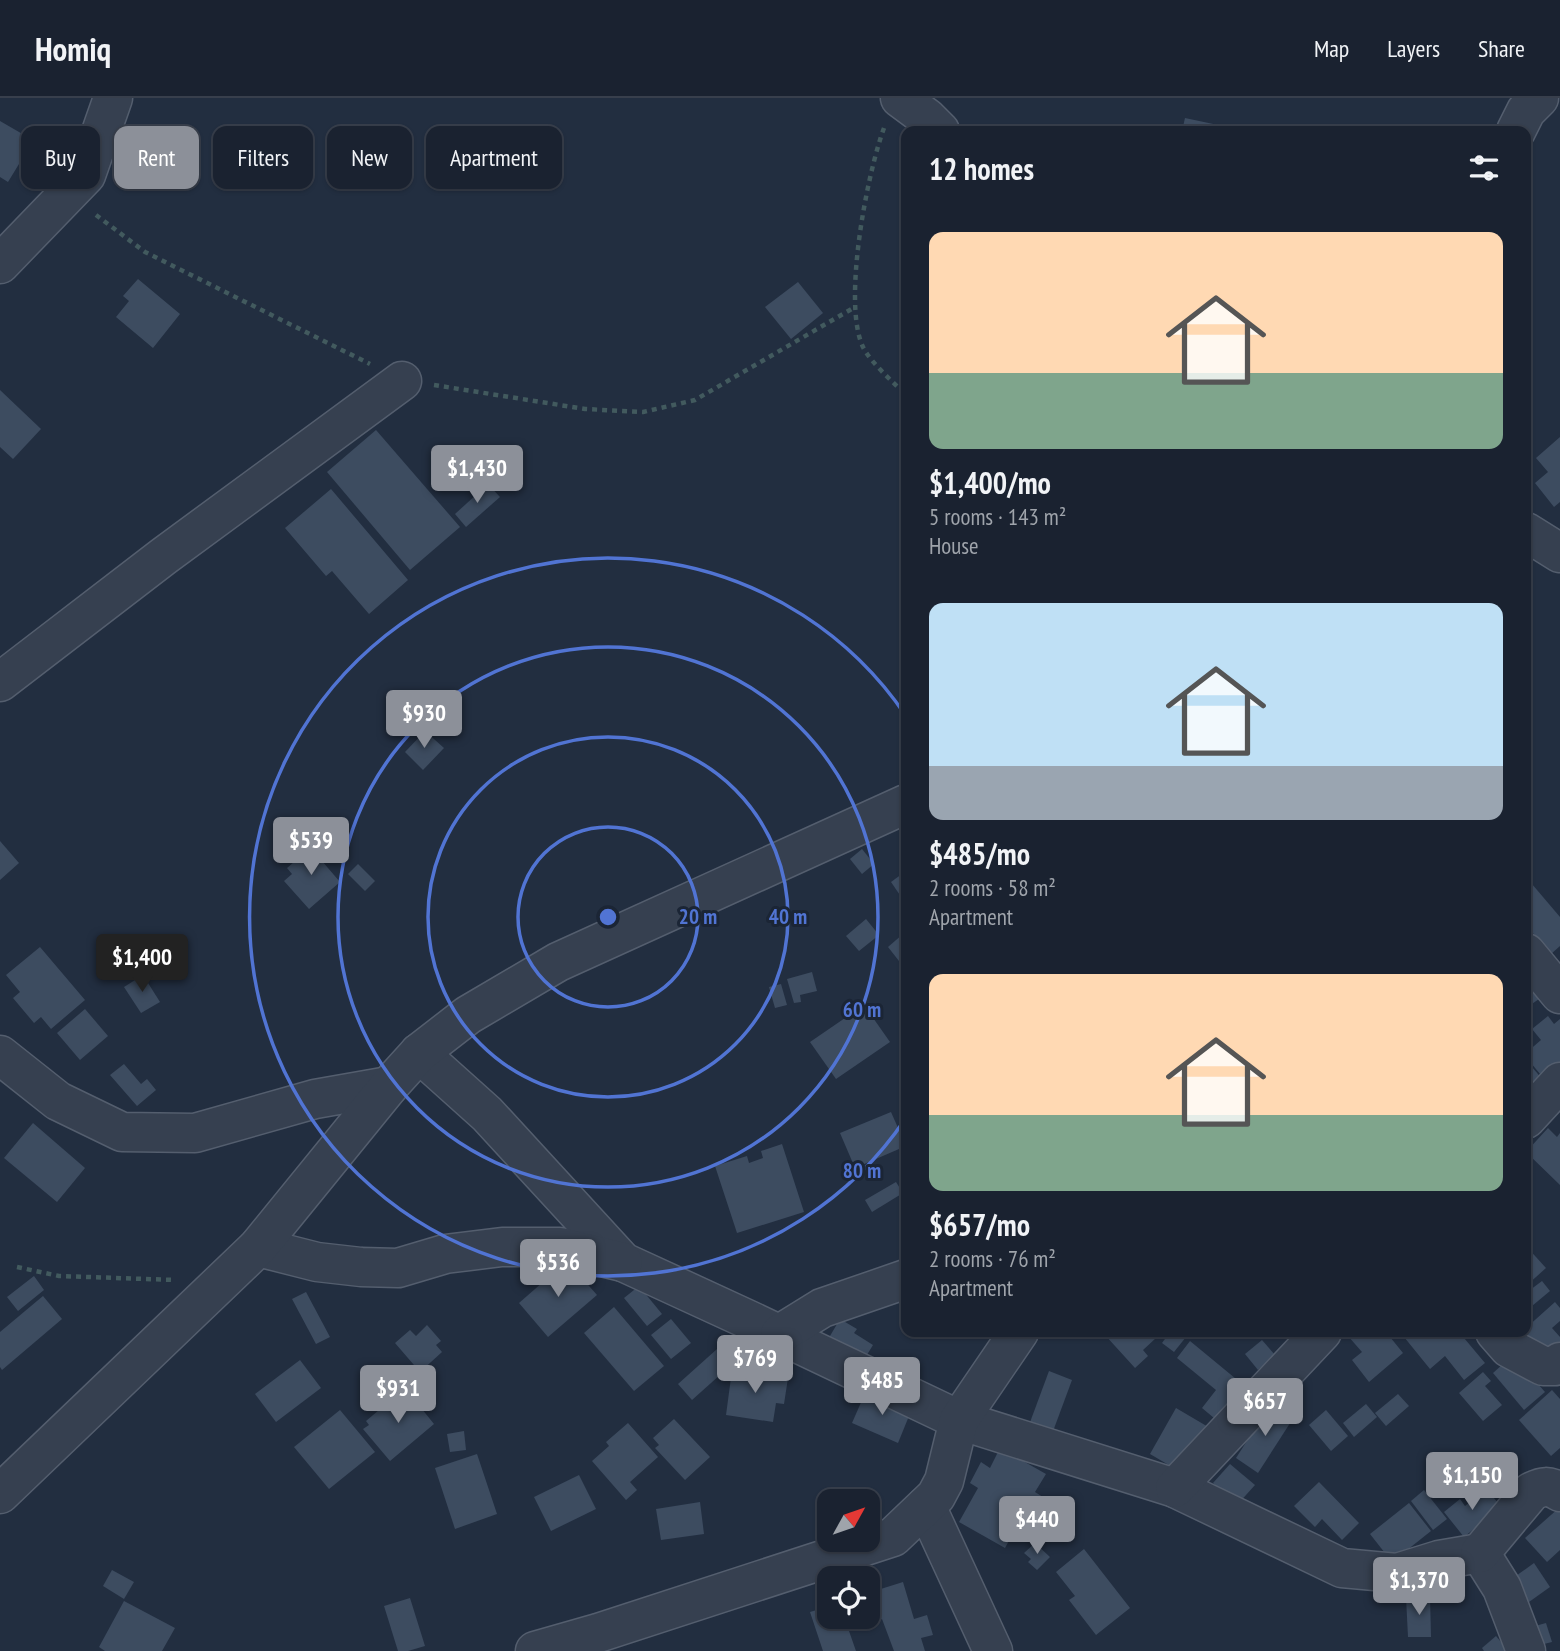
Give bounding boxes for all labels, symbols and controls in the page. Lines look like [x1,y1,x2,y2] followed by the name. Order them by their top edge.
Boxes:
[35,27,111,70] text: Homiq
[1314,33,1349,64] text: Map
[1387,33,1440,64] text: Layers
[1478,33,1525,64] text: Share
[21,126,100,189] chip: Buy
[114,126,199,189] chip: Rent
[213,126,313,189] chip: Filters
[327,126,412,189] chip: New
[426,126,562,189] chip: Apartment
[929,149,1034,188] text: 12 homes
[1465,149,1503,187] icon: filters
[1153,277,1279,403] icon: home
[420,446,534,505] pin: $1,430
[447,453,507,482] text: $1,430
[929,463,1051,502] text: $1,400/mo
[929,502,1066,531] text: 5 rooms · 143 m²
[929,531,979,560] text: House
[1153,648,1279,774] icon: home
[383,690,465,750] pin: $930
[402,698,446,727] text: $930
[270,818,352,877] pin: $539
[289,825,333,854] text: $539
[929,834,1030,873] text: $485/mo
[929,873,1056,902] text: 2 rooms · 58 m²
[929,902,1013,931] text: Apartment
[679,903,717,930] text: 20 m
[769,903,807,930] text: 40 m
[596,905,620,929] centre of rings
[85,934,199,994] pin: $1,400
[112,942,172,971] text: $1,400
[843,996,881,1023] text: 60 m
[1153,1019,1279,1145] icon: home
[843,1157,881,1184] text: 80 m
[929,1205,1030,1244] text: $657/mo
[517,1240,599,1299] pin: $536
[929,1244,1056,1273] text: 2 rooms · 76 m²
[536,1247,580,1276] text: $536
[929,1273,1013,1302] text: Apartment
[714,1336,796,1395] pin: $769
[733,1343,777,1372] text: $769
[841,1358,923,1417] pin: $485
[860,1365,904,1394] text: $485
[357,1366,439,1425] pin: $931
[376,1373,420,1402] text: $931
[1224,1378,1306,1438] pin: $657
[1243,1386,1287,1415] text: $657
[1415,1452,1529,1512] pin: $1,150
[1442,1460,1502,1489] text: $1,150
[817,1489,880,1552] north arrow
[817,1489,880,1629] map controls
[996,1496,1078,1556] pin: $440
[1015,1504,1059,1533] text: $440
[1362,1558,1476,1617] pin: $1,370
[1389,1565,1449,1594] text: $1,370
[817,1566,880,1629] button: locate

